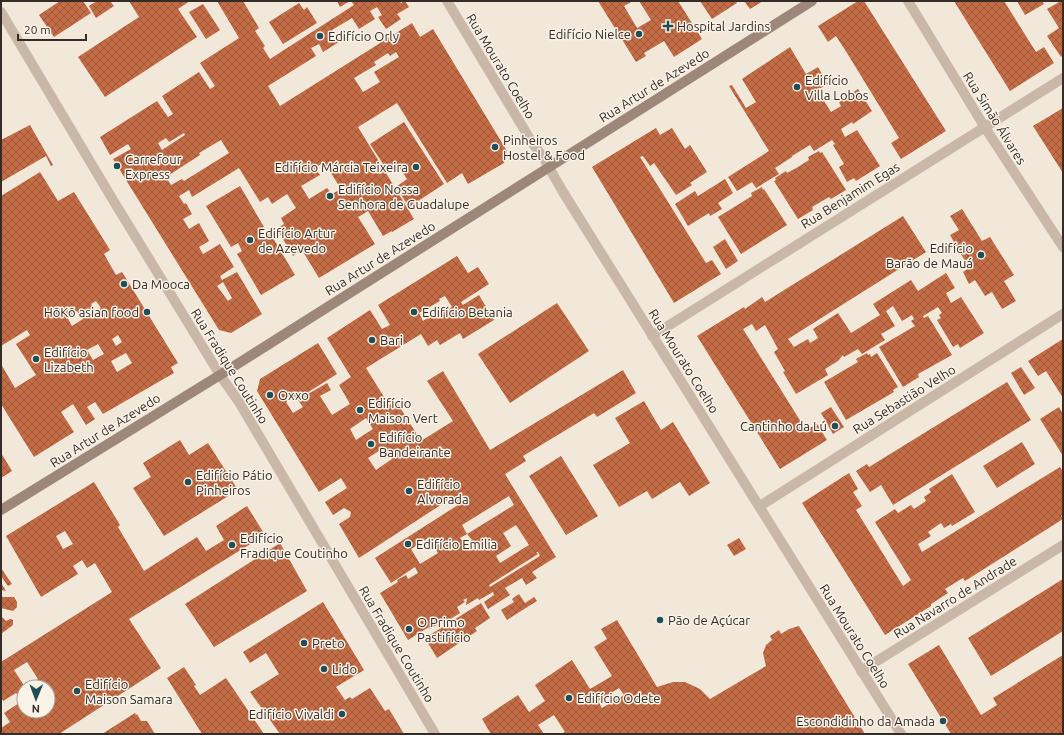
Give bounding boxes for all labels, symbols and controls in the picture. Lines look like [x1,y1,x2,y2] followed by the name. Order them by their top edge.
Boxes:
[464,11,538,121] street label: Rua Mourato Coelho
[18,16,86,42] scale bar
[677,19,770,33] place label: Hospital Jardins
[662,20,674,32] marker: Hospital Jardins
[24,23,51,36] text: 20 m
[548,27,631,41] place label: Edifício Nielce
[328,29,399,43] place label: Edifício Orly
[634,29,644,39] marker: Edifício Nielce
[315,31,325,41] marker: Edifício Orly
[596,45,712,125] street label: Rua Artur de Azevedo
[961,69,1030,167] street label: Rua Simão Álvares
[805,73,869,102] place label: Edifício Villa Lobos
[792,82,802,92] marker: Edifício Villa Lobos
[503,133,585,162] place label: Pinheiros Hostel & Food
[490,142,500,152] marker: Pinheiros Hostel & Food
[125,152,182,181] place label: Carrefour Express
[798,159,902,231] street label: Rua Benjamim Egas
[275,160,408,174] place label: Edifício Márcia Teixeira
[112,161,122,171] marker: Carrefour Express
[411,162,421,172] marker: Edifício Márcia Teixeira
[338,182,469,211] place label: Edifício Nossa Senhora de Guadalupe
[325,191,335,201] marker: Edifício Nossa Senhora de Guadalupe
[322,218,438,298] street label: Rua Artur de Azevedo
[258,226,335,255] place label: Edifício Artur de Azevedo
[245,235,255,245] marker: Edifício Artur de Azevedo
[886,241,973,270] place label: Edifício Barão de Mauá
[976,250,986,260] marker: Edifício Barão de Mauá
[132,277,190,291] place label: Da Mooca
[119,279,129,289] marker: Da Mooca
[44,305,139,319] place label: HõKõ asian food
[422,305,513,319] place label: Edifício Betania
[189,306,271,426] street label: Rua Fradique Coutinho
[646,306,722,416] street label: Rua Mourato Coelho
[142,307,152,317] marker: HõKõ asian food
[409,307,419,317] marker: Edifício Betania
[380,333,403,347] place label: Bari
[367,335,377,345] marker: Bari
[44,345,94,374] place label: Edifício Lizabeth
[31,354,41,364] marker: Edifício Lizabeth
[850,362,958,436] street label: Rua Sebastião Velho
[278,388,309,402] place label: Oxxo
[47,390,163,470] street label: Rua Artur de Azevedo
[265,390,275,400] marker: Oxxo
[368,396,438,425] place label: Edifício Maison Vert
[355,405,365,415] marker: Edifício Maison Vert
[740,419,827,433] place label: Cantinho da Lú
[830,421,840,431] marker: Cantinho da Lú
[379,430,451,459] place label: Edifício Bandeirante
[366,439,376,449] marker: Edifício Bandeirante
[196,468,273,497] place label: Edifício Pátio Pinheiros
[183,477,193,487] marker: Edifício Pátio Pinheiros
[417,477,469,506] place label: Edifício Alvorada
[404,486,414,496] marker: Edifício Alvorada
[240,531,348,560] place label: Edifício Fradique Coutinho
[416,537,497,551] place label: Edifício Emilia
[403,539,413,549] marker: Edifício Emilia
[227,540,237,550] marker: Edifício Fradique Coutinho
[891,553,1019,641] street label: Rua Navarro de Andrade
[817,581,893,691] street label: Rua Mourato Coelho
[357,583,437,705] street label: Rua Fradique Coutinho
[668,613,750,627] place label: Pão de Açúcar
[417,615,471,644] place label: O Primo Pastifício
[655,615,665,625] marker: Pão de Açúcar
[404,624,414,634] marker: O Primo Pastifício
[312,636,345,650] place label: Preto
[299,638,309,648] marker: Preto
[332,662,357,676] place label: Lido
[319,664,329,674] marker: Lido
[85,677,173,706] place label: Edifício Maison Samara
[16,679,56,719] north arrow
[72,686,82,696] marker: Edifício Maison Samara
[577,691,660,705] place label: Edifício Odete
[564,693,574,703] marker: Edifício Odete
[32,703,40,715] text: N
[249,707,334,721] place label: Edifício Vivaldi
[337,709,347,719] marker: Edifício Vivaldi
[796,714,935,728] place label: Escondidinho da Amada
[938,716,948,726] marker: Escondidinho da Amada

